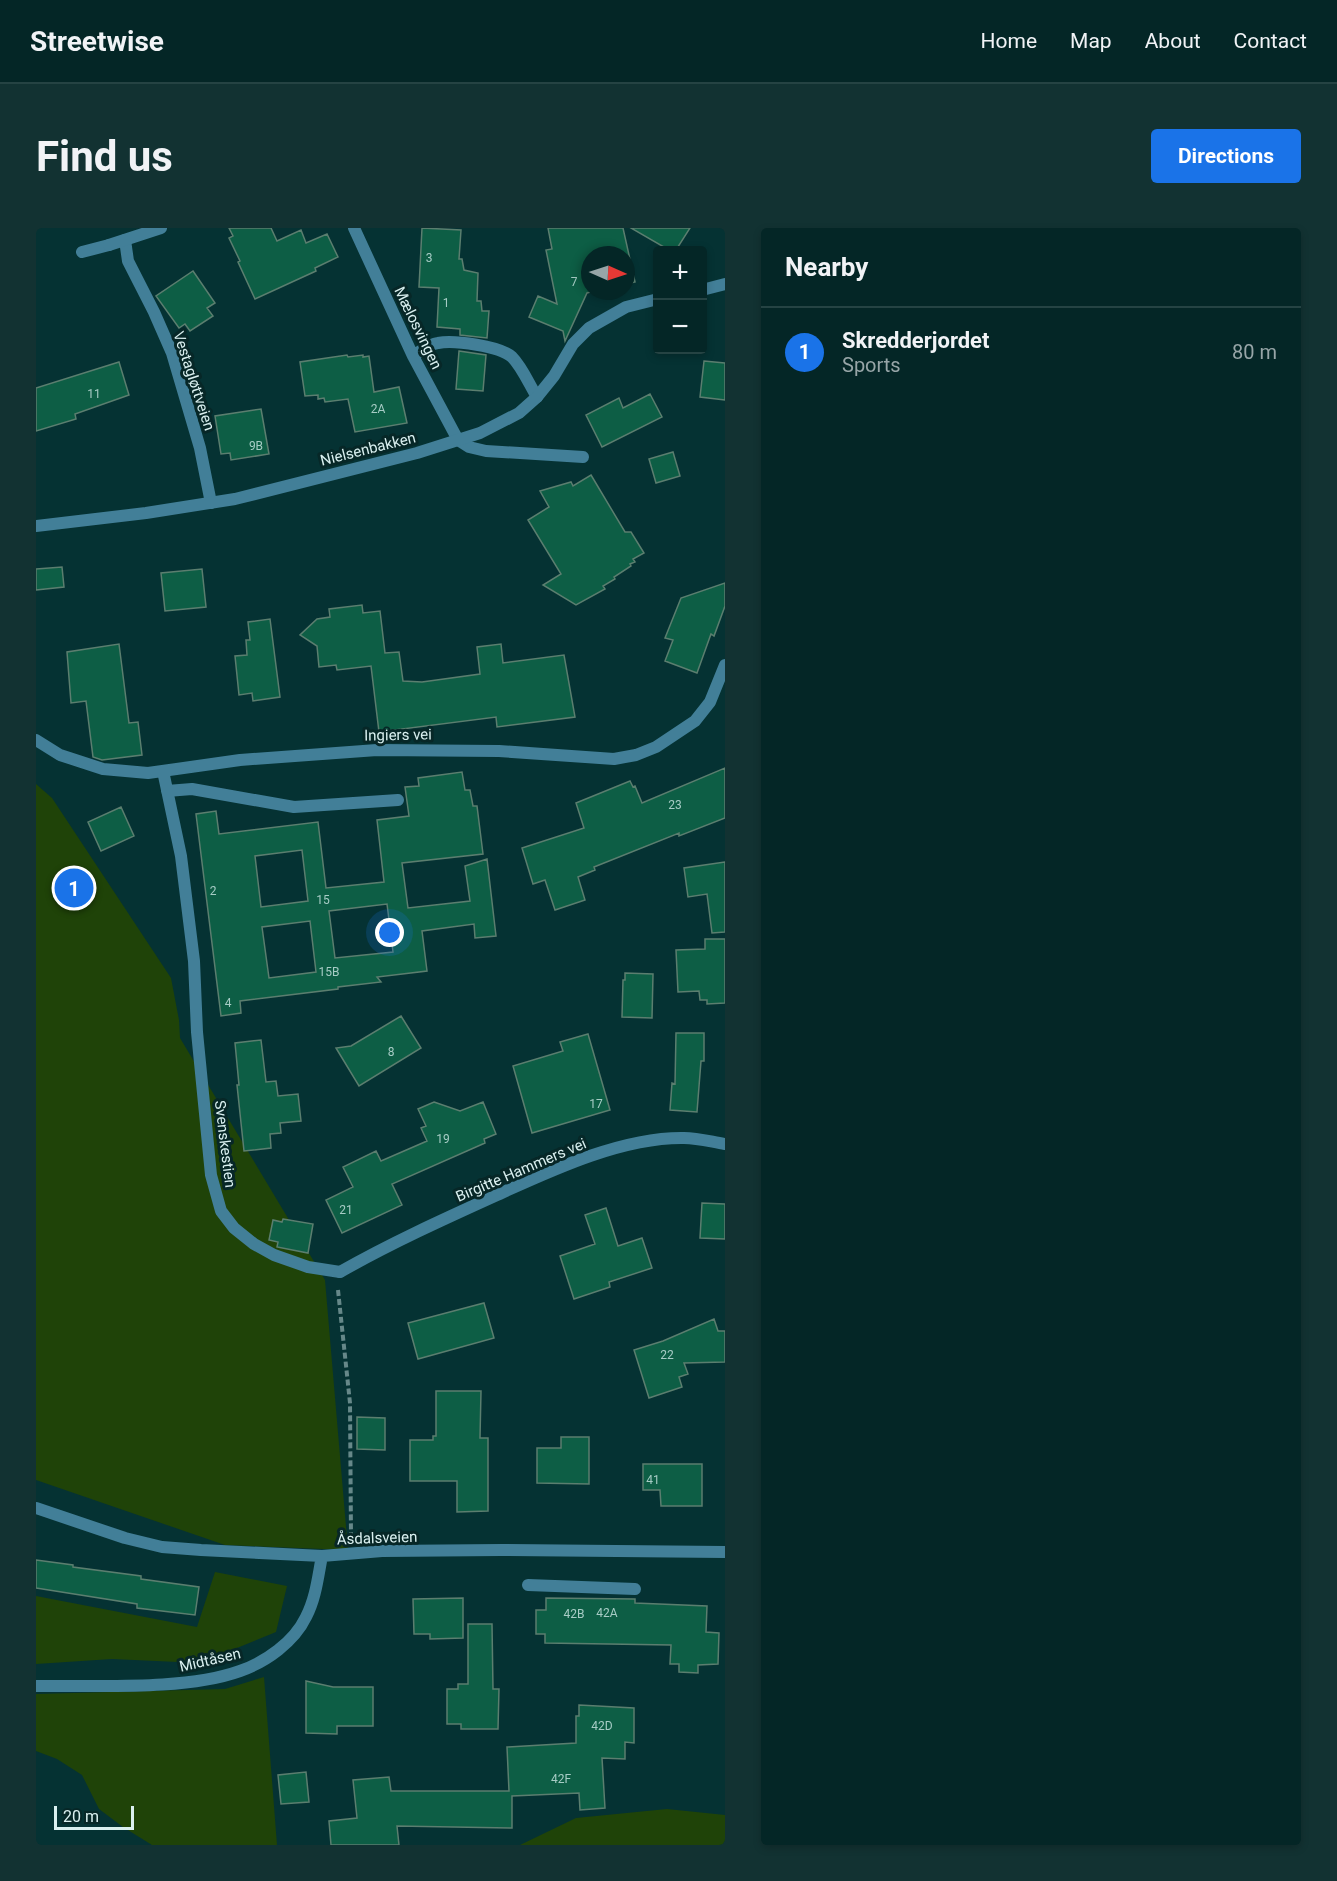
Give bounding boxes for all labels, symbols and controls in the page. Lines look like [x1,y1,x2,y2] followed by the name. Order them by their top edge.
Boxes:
[30,25,164,58] text: Streetwise
[981,29,1037,53] text: Home
[1070,29,1112,53] text: Map
[1145,29,1201,53] text: About
[1234,29,1307,53] text: Contact
[1151,129,1301,183] button: Directions
[36,132,173,181] text: Find us
[581,246,635,300] north arrow
[653,246,707,354] map controls
[653,246,707,300] button: +
[426,251,432,265] house number: 3
[785,252,868,282] text: Nearby
[571,275,578,289] house number: 7
[390,284,446,372] street label: Mælosvingen
[443,296,449,310] house number: 1
[653,300,707,354] button: −
[842,328,989,353] text: Skredderjordet
[169,329,219,433] street label: Vestagløttveien
[799,340,810,364] text: 1
[1232,340,1277,364] text: 80 m
[842,353,901,377] text: Sports
[87,387,101,401] house number: 11
[371,402,385,416] house number: 2A
[318,428,418,470] street label: Nielsenbakken
[249,439,263,453] house number: 9B
[364,725,432,745] street label: Ingiers vei
[668,798,682,812] house number: 23
[54,866,93,910] pin: 1
[210,884,217,898] house number: 2
[316,893,330,907] house number: 15
[375,918,404,947] your location
[319,965,339,979] house number: 15B
[225,996,232,1010] house number: 4
[388,1045,395,1059] house number: 8
[589,1097,603,1111] house number: 17
[211,1099,239,1189] street label: Svenskestien
[436,1132,450,1146] house number: 19
[453,1134,589,1206] street label: Birgitte Hammers vei
[339,1203,353,1217] house number: 21
[660,1348,674,1362] house number: 22
[646,1473,660,1487] house number: 41
[336,1528,418,1548] street label: Åsdalsveien
[596,1606,618,1620] house number: 42A
[564,1607,584,1621] house number: 42B
[178,1644,242,1676] street label: Midtåsen
[591,1719,613,1733] house number: 42D
[551,1772,571,1786] house number: 42F
[54,1803,134,1830] scale bar
[63,1807,99,1826] text: 20 m

